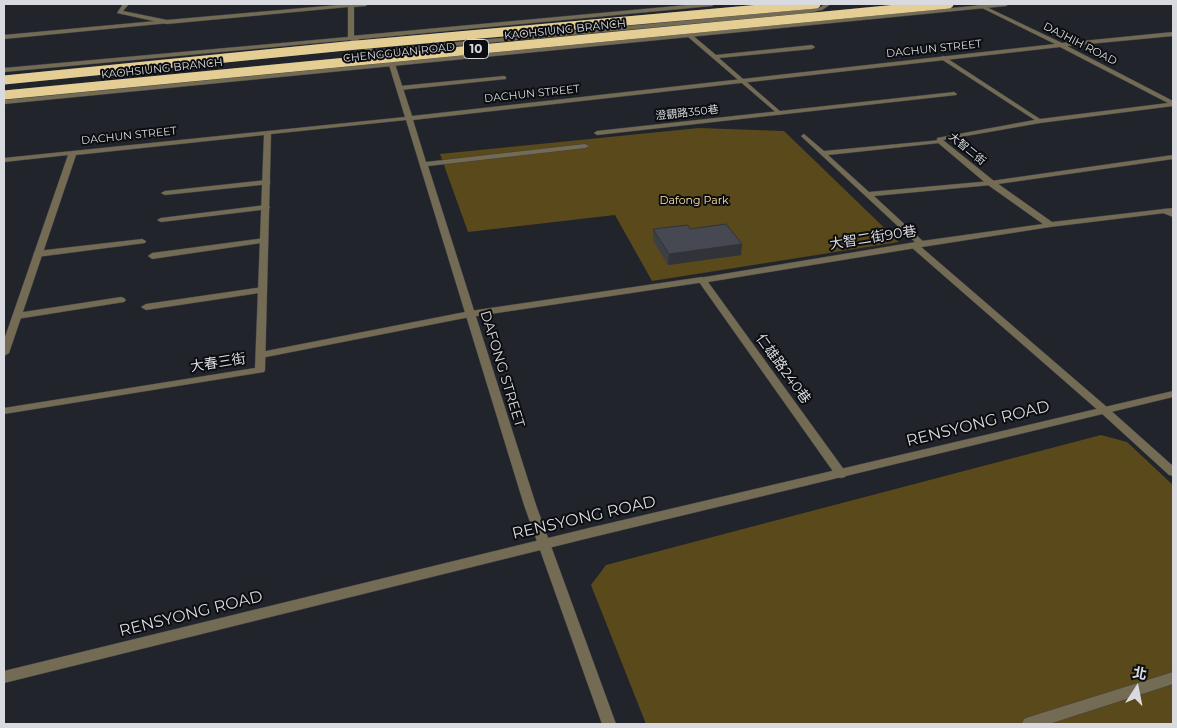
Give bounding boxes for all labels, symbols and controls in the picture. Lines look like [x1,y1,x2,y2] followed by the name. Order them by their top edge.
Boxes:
[503,17,627,43] street label: KAOHSIUNG BRANCH
[1041,20,1119,68] street label: DAJHIH ROAD
[886,37,982,61] street label: DACHUN STREET
[464,40,488,59] road number: 10
[342,41,456,65] street label: CHENGGUAN ROAD
[100,56,224,82] street label: KAOHSIUNG BRANCH
[484,82,580,106] street label: DACHUN STREET
[655,103,719,123] street label: 澄觀路350巷
[81,124,177,148] street label: DACHUN STREET
[946,130,988,168] street label: 大智二街
[659,194,729,208] park label: Dafong Park
[828,223,918,253] street label: 大智二街90巷
[476,309,528,429] street label: DAFONG STREET
[752,331,814,407] street label: 仁雄路240巷
[189,350,247,376] street label: 大春三街
[904,397,1052,451] street label: RENSYONG ROAD
[510,492,658,544] street label: RENSYONG ROAD
[117,587,265,641] street label: RENSYONG ROAD
[1112,663,1162,713] north arrow
[1131,663,1148,683] text: 北

